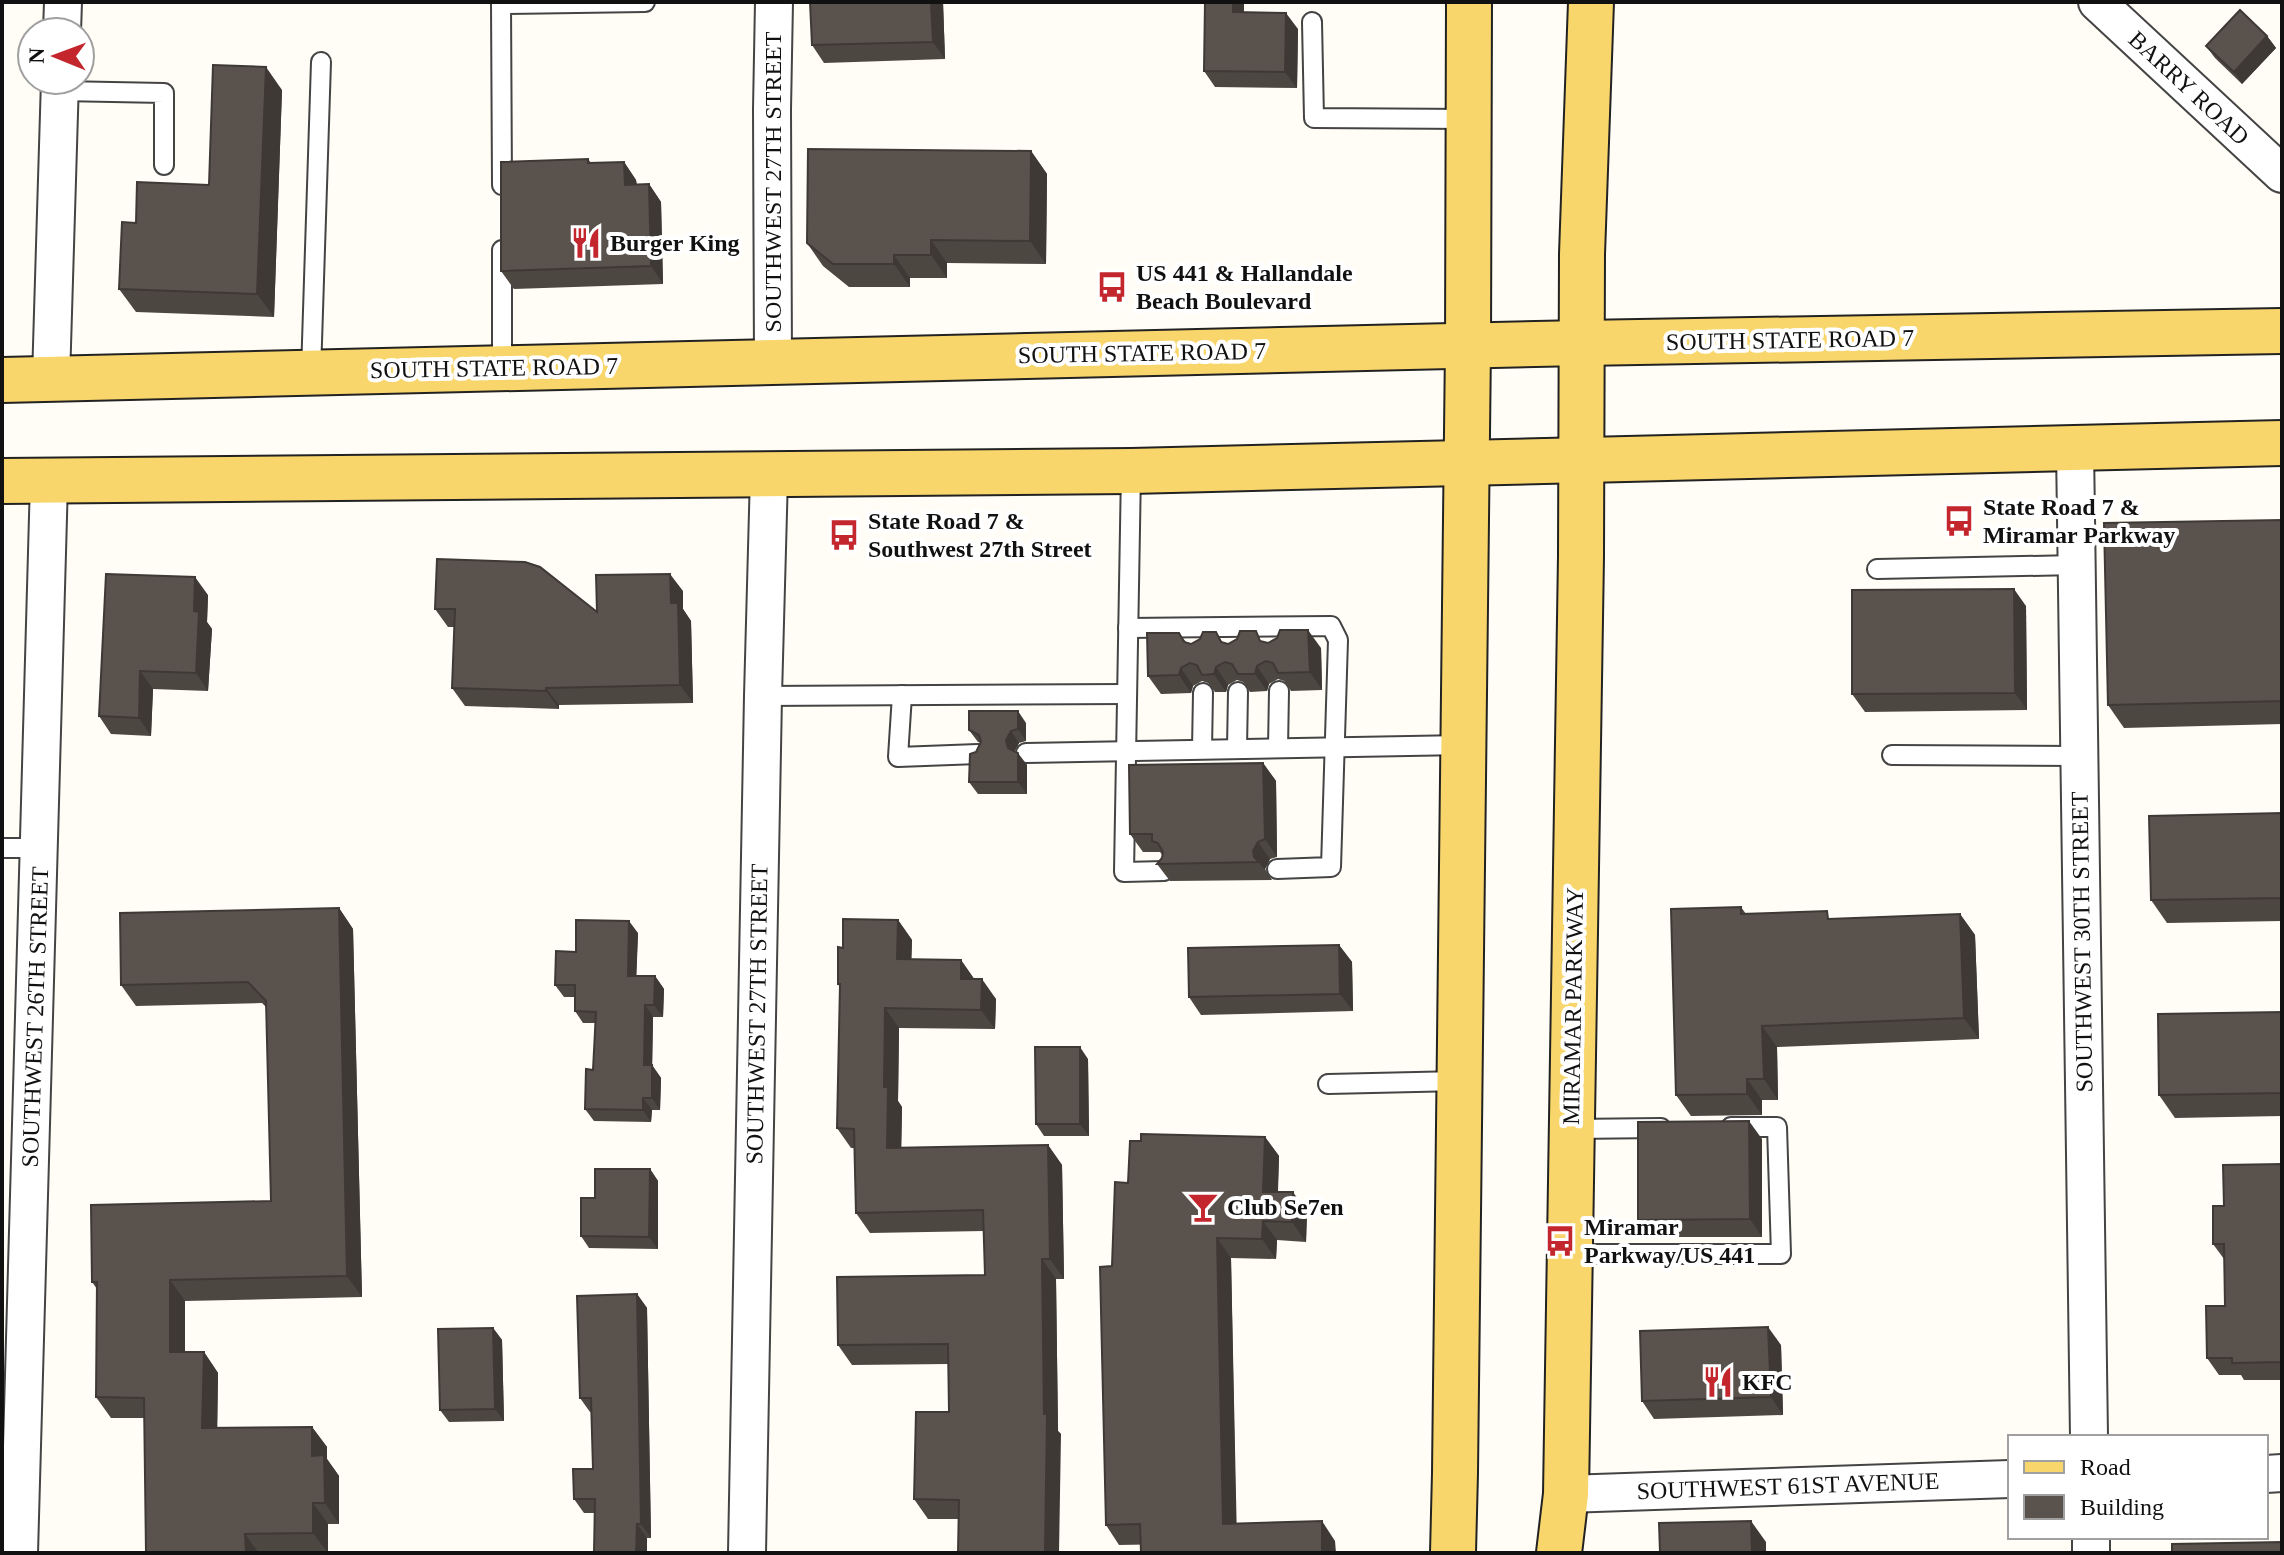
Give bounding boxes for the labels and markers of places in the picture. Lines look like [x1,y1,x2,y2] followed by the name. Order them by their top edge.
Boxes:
[569,226,603,260] restaurant icon: Burger King
[610,230,740,256] place label: Burger King
[1136,260,1353,314] place label: US 441 & Hallandale Beach Boulevard
[1095,270,1129,304] bus stop icon: US 441 & Hallandale Beach Boulevard
[1983,494,2175,548] place label: State Road 7 & Miramar Parkway
[1942,504,1976,538] bus stop icon: State Road 7 & Miramar Parkway
[868,508,1092,562] place label: State Road 7 & Southwest 27th Street
[827,518,861,552] bus stop icon: State Road 7 & Southwest 27th Street
[1186,1190,1220,1224] bar icon: Club Se7en
[1227,1194,1344,1220] place label: Club Se7en
[1584,1214,1755,1268] place label: Miramar Parkway/US 441
[1543,1224,1577,1258] bus stop icon: Miramar Parkway/US 441
[1701,1365,1735,1399] restaurant icon: KFC
[1742,1369,1793,1395] place label: KFC

